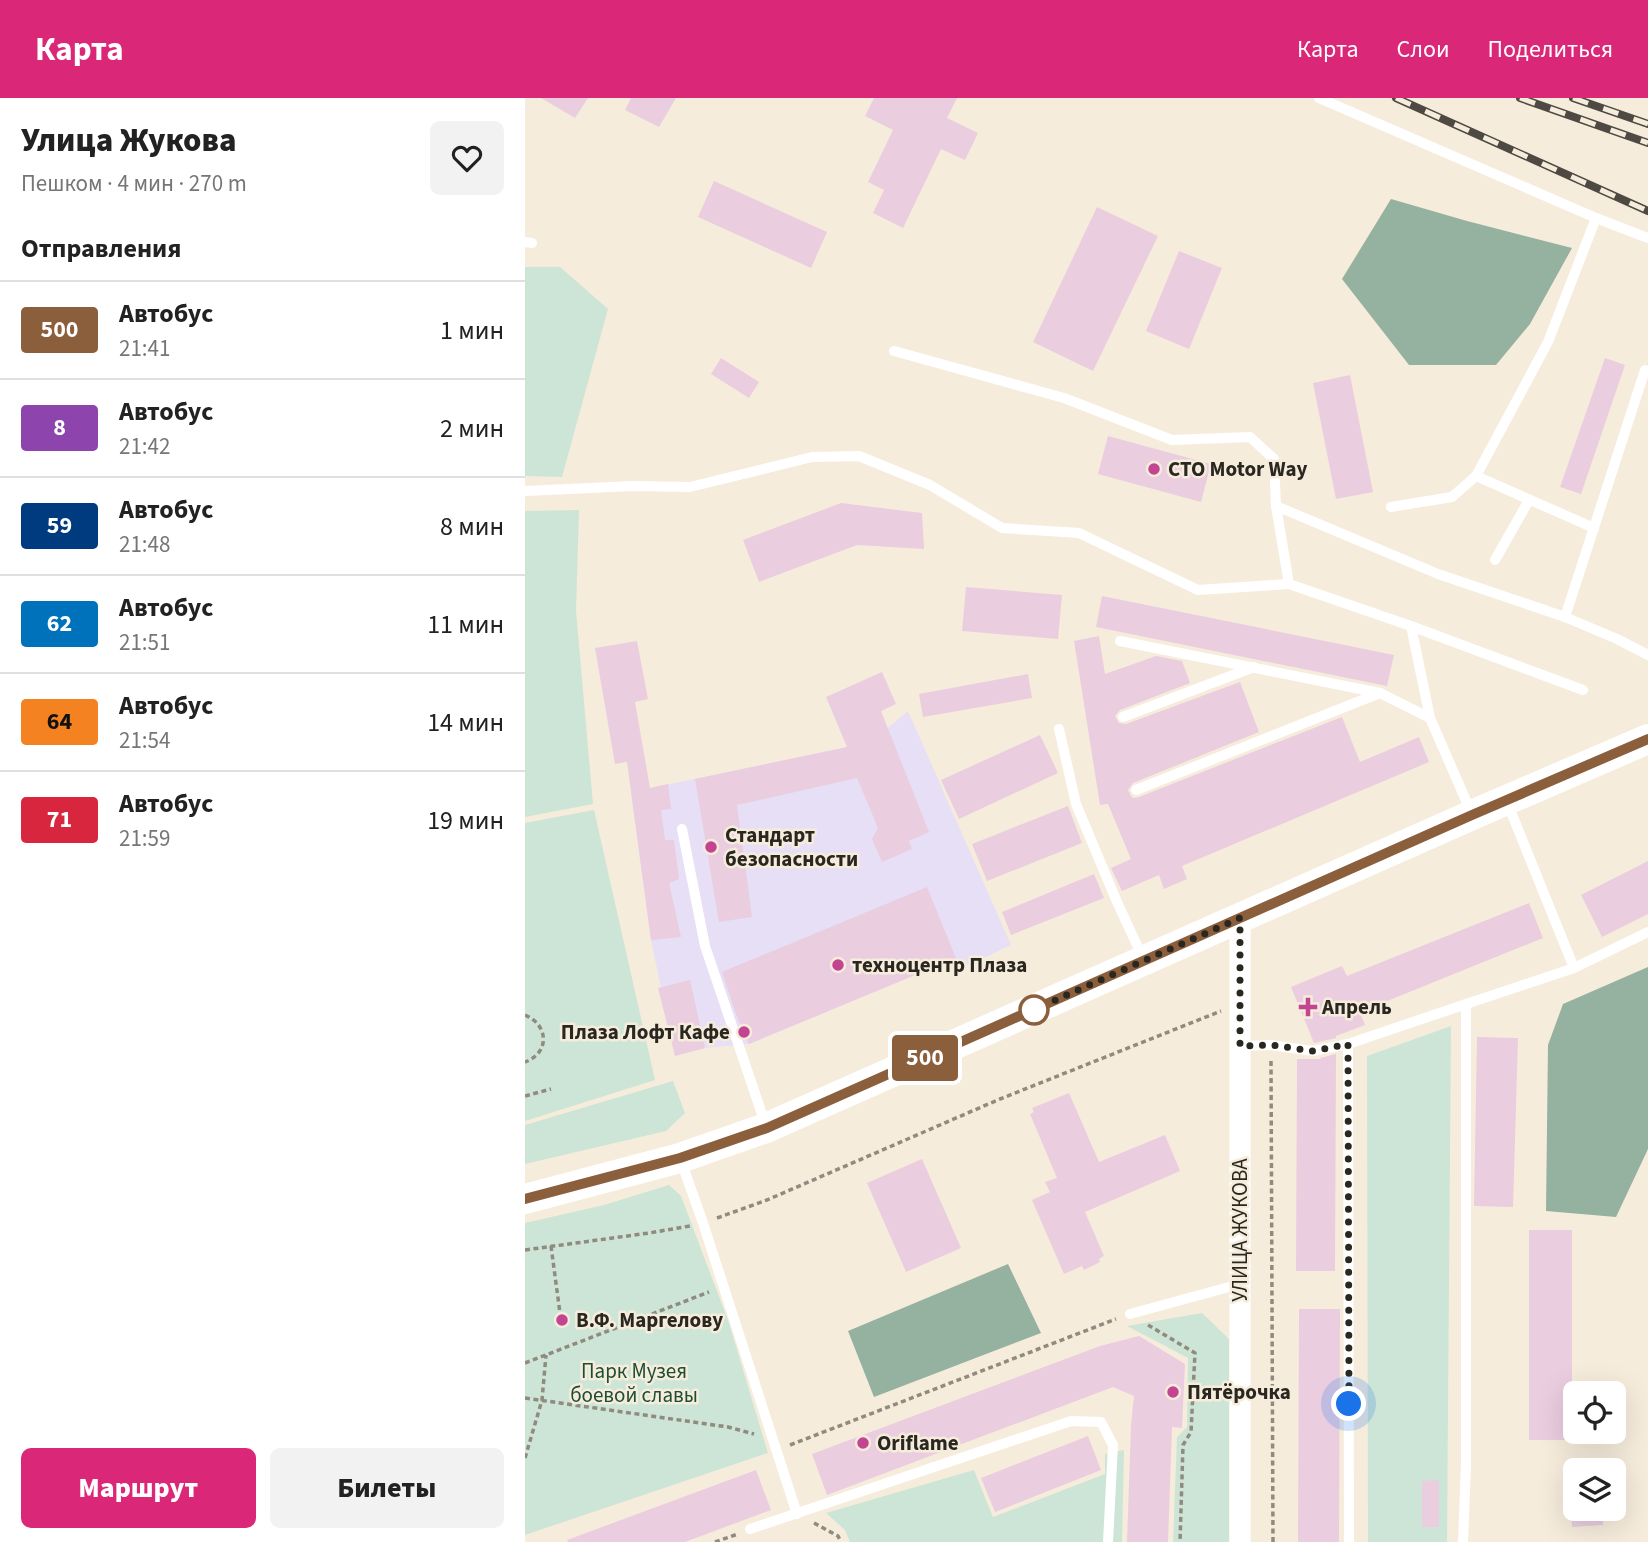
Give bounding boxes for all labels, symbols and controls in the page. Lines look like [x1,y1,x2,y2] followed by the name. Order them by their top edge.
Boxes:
[35,26,124,73] text: Карта
[1297,32,1359,67] text: Карта
[1397,32,1450,67] text: Слои
[1488,32,1613,67] text: Поделиться
[21,117,237,164] text: Улица Жукова
[430,121,504,195] button: heart
[21,167,247,200] text: Пешком · 4 мин · 270 m
[21,230,181,267] text: Отправления
[119,295,213,332] text: Автобус
[40,312,79,347] text: 500
[440,312,504,349] text: 1 мин
[119,332,170,365] text: 21:41
[119,393,213,430] text: Автобус
[53,410,66,445] text: 8
[440,410,504,447] text: 2 мин
[119,430,170,463] text: 21:42
[1168,454,1307,484] place label: СТО Motor Way
[1146,461,1162,477] marker: СТО Motor Way
[119,491,213,528] text: Автобус
[47,508,72,543] text: 59
[440,508,504,545] text: 8 мин
[119,528,170,561] text: 21:48
[119,589,213,626] text: Автобус
[47,606,72,641] text: 62
[427,606,504,643] text: 11 мин
[119,626,170,659] text: 21:51
[119,687,213,724] text: Автобус
[47,704,72,739] text: 64
[427,704,504,741] text: 14 мин
[119,724,170,757] text: 21:54
[119,785,213,822] text: Автобус
[47,802,72,837] text: 71
[427,802,504,839] text: 19 мин
[725,820,858,874] place label: Стандарт безопасности
[119,822,170,855] text: 21:59
[703,839,719,855] marker: Стандарт безопасности
[852,950,1027,980] place label: техноцентр Плаза
[830,957,846,973] marker: техноцентр Плаза
[1321,992,1392,1022] place label: Апрель
[1019,995,1049,1025] unlabelled marker
[1300,999,1316,1015] marker: Апрель
[561,1017,730,1047] place label: Плаза Лофт Кафе
[736,1024,752,1040] marker: Плаза Лофт Кафе
[885,1035,965,1081] line badge: 500
[906,1040,944,1075] text: 500
[1225,1158,1255,1302] street label: УЛИЦА ЖУКОВА
[576,1305,723,1335] place label: В.Ф. Маргелову
[554,1312,570,1328] marker: В.Ф. Маргелову
[570,1356,698,1410] park label: Парк Музея боевой славы
[1187,1377,1291,1407] place label: Пятёрочка
[1563,1381,1626,1521] map controls
[1563,1381,1626,1444] button: locate
[1165,1384,1181,1400] marker: Пятёрочка
[1331,1386,1366,1421] your location
[877,1428,959,1458] place label: Oriflame
[855,1435,871,1451] marker: Oriflame
[21,1448,256,1528] button: Маршрут
[270,1448,504,1528] button: Билеты
[1563,1458,1626,1521] button: layers

